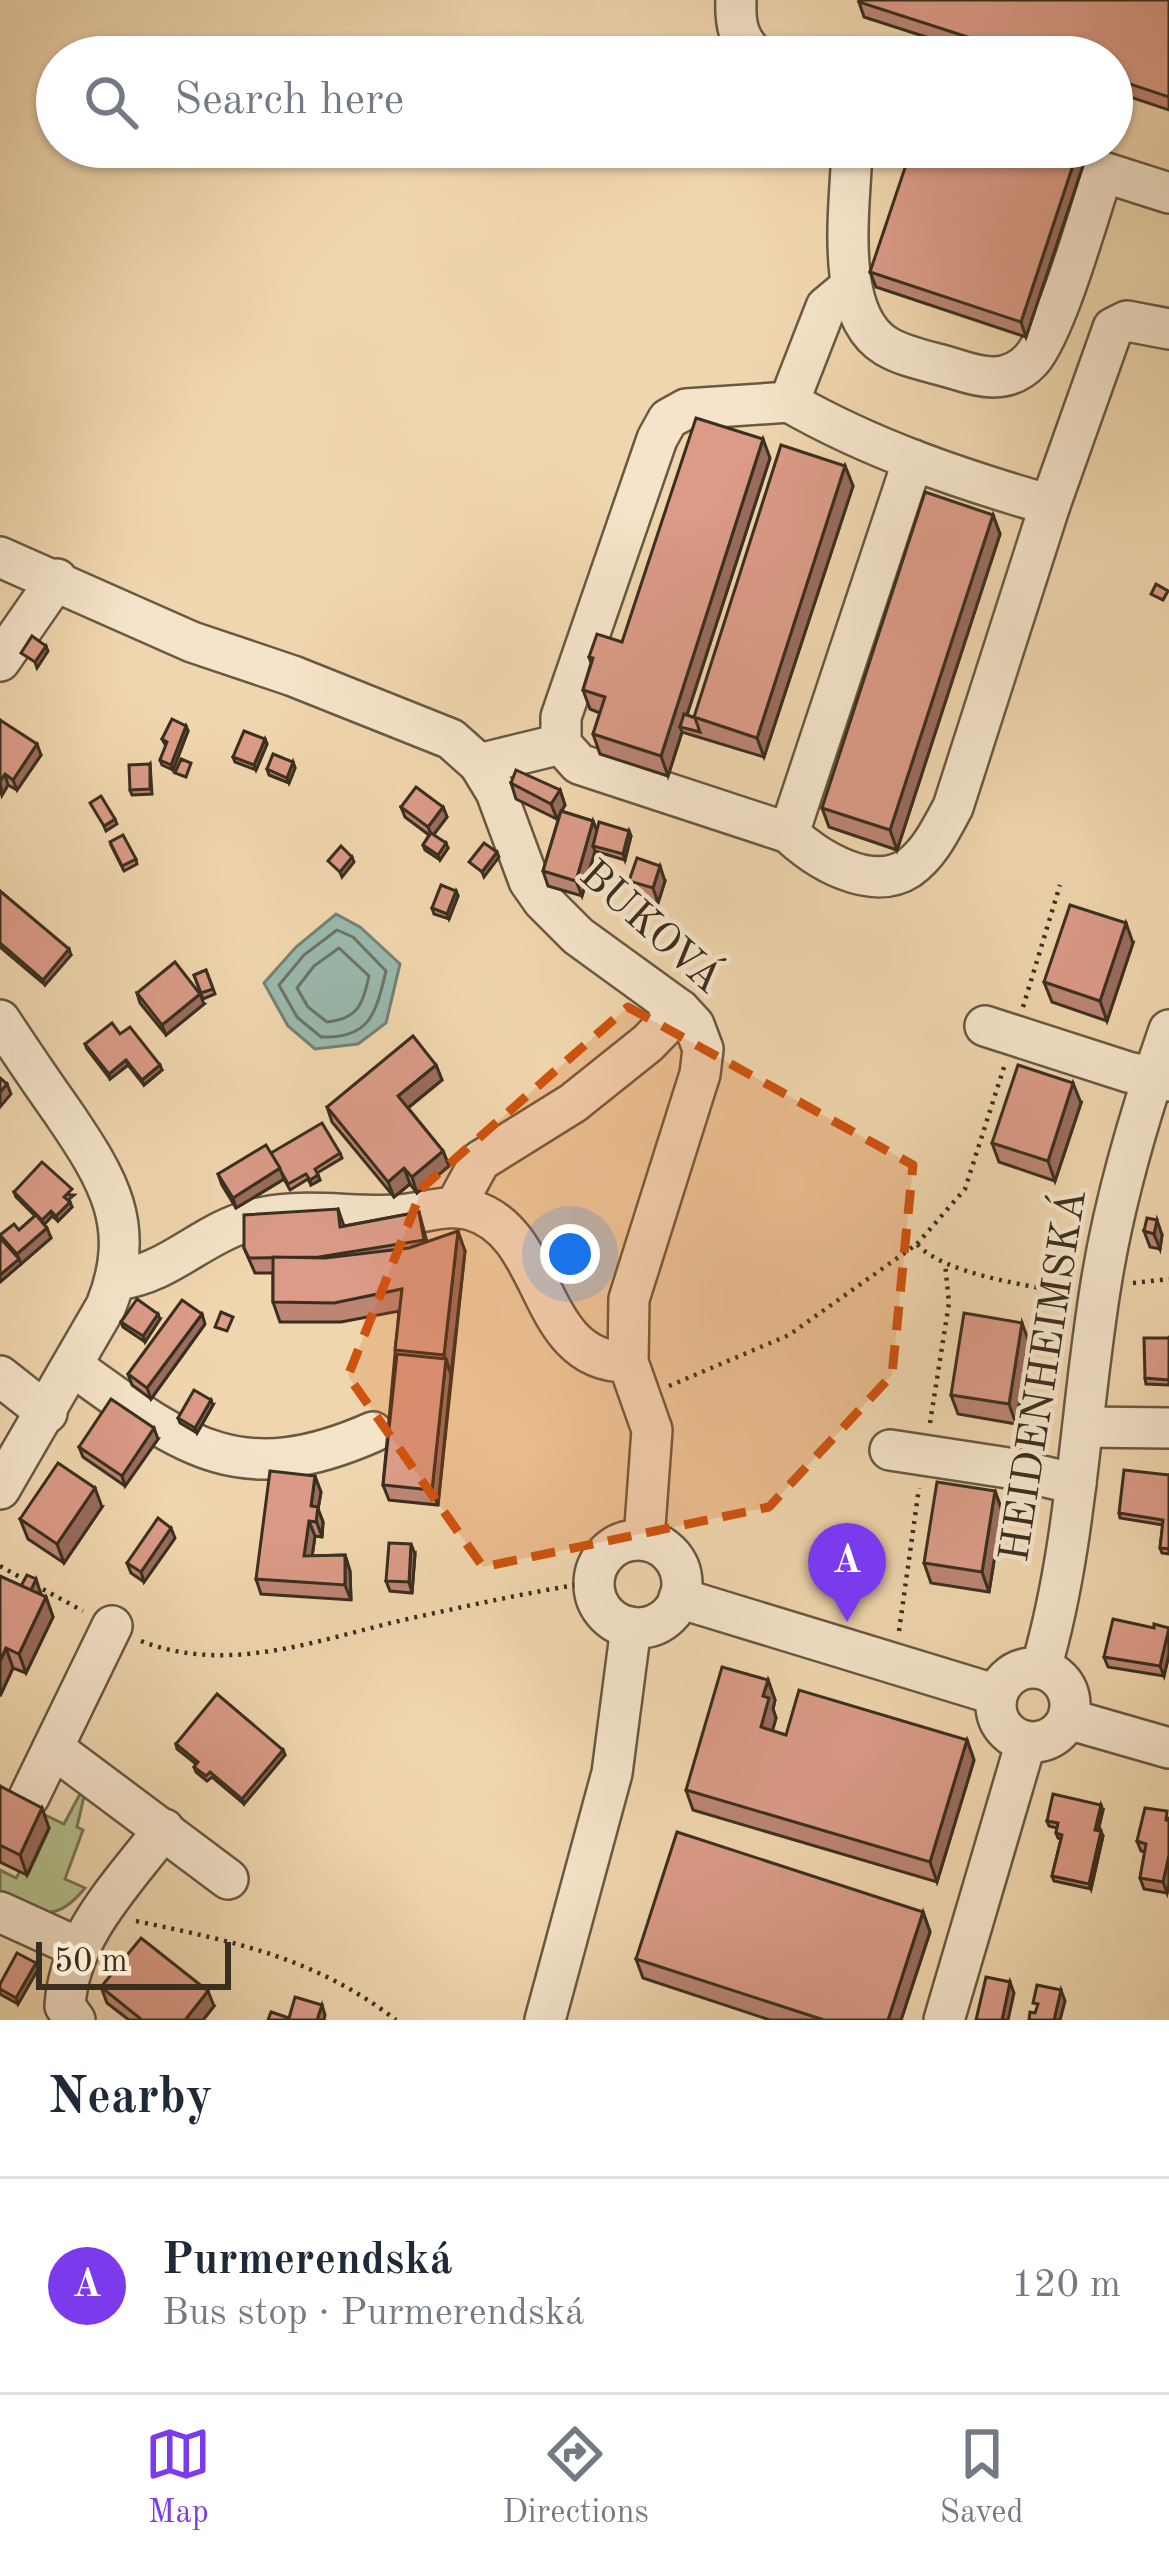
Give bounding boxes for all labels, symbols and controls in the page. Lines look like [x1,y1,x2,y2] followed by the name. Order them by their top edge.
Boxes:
[36,36,1133,168] search box
[78,69,144,135] icon: search
[174,79,404,124] text: Search here
[571,848,735,1002] street label: BUKOVÁ
[987,1186,1095,1565] street label: HEIDENHEIMSKÁ
[540,1224,600,1284] your location
[808,1523,886,1622] pin: A
[36,1936,231,1989] scale bar
[54,1946,128,1979] text: 50 m
[48,2073,213,2124] text: Nearby
[162,2239,453,2284] text: Purmerendská
[72,2266,102,2305] text: A
[1011,2266,1121,2305] text: 120 m
[162,2294,585,2333] text: Bus stop · Purmerendská
[145,2421,211,2534] tab: Map
[502,2421,649,2534] tab: Directions
[940,2421,1024,2534] tab: Saved

